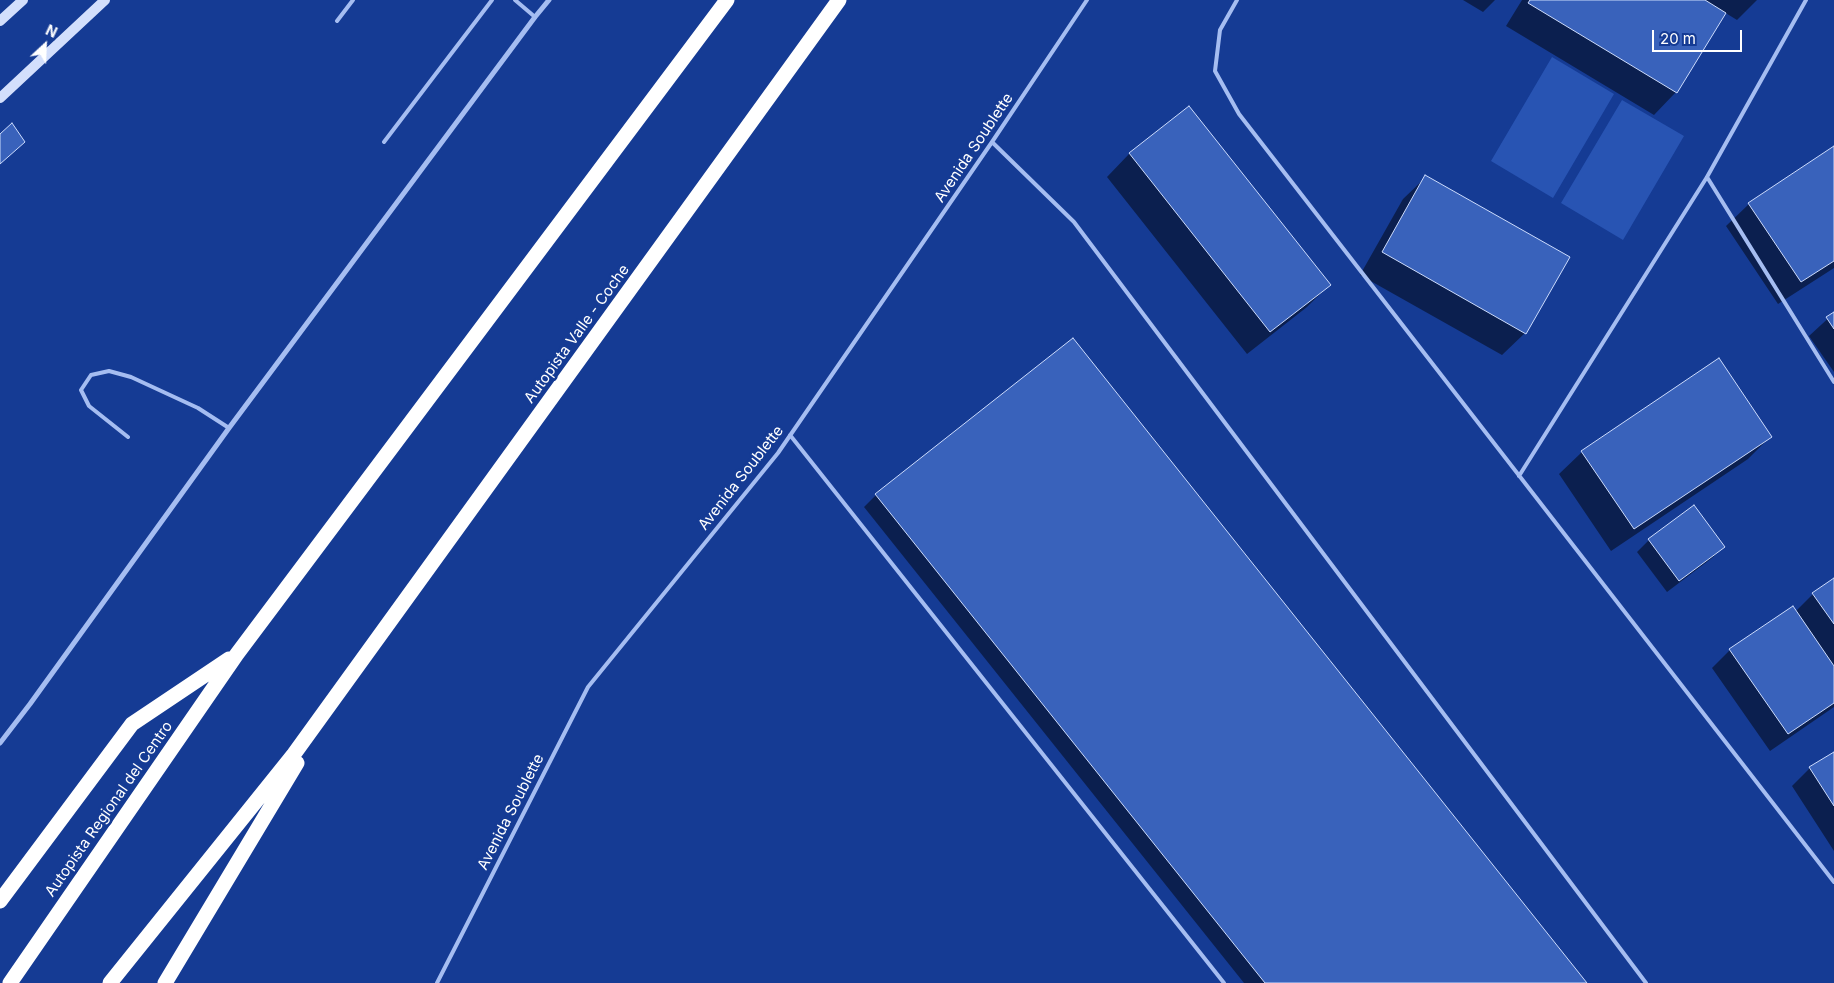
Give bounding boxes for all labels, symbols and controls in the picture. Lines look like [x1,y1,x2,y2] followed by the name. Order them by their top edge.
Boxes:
[20,20,70,70] north arrow
[1654,20,1744,52] scale bar
[43,21,60,41] text: N
[1660,29,1696,48] text: 20 m
[931,90,1017,206] street label: Avenida Soublette
[521,261,633,407] street label: Autopista Valle - Coche
[695,422,787,534] street label: Avenida Soublette
[41,718,177,900] street label: Autopista Regional del Centro
[474,751,548,873] street label: Avenida Soublette

